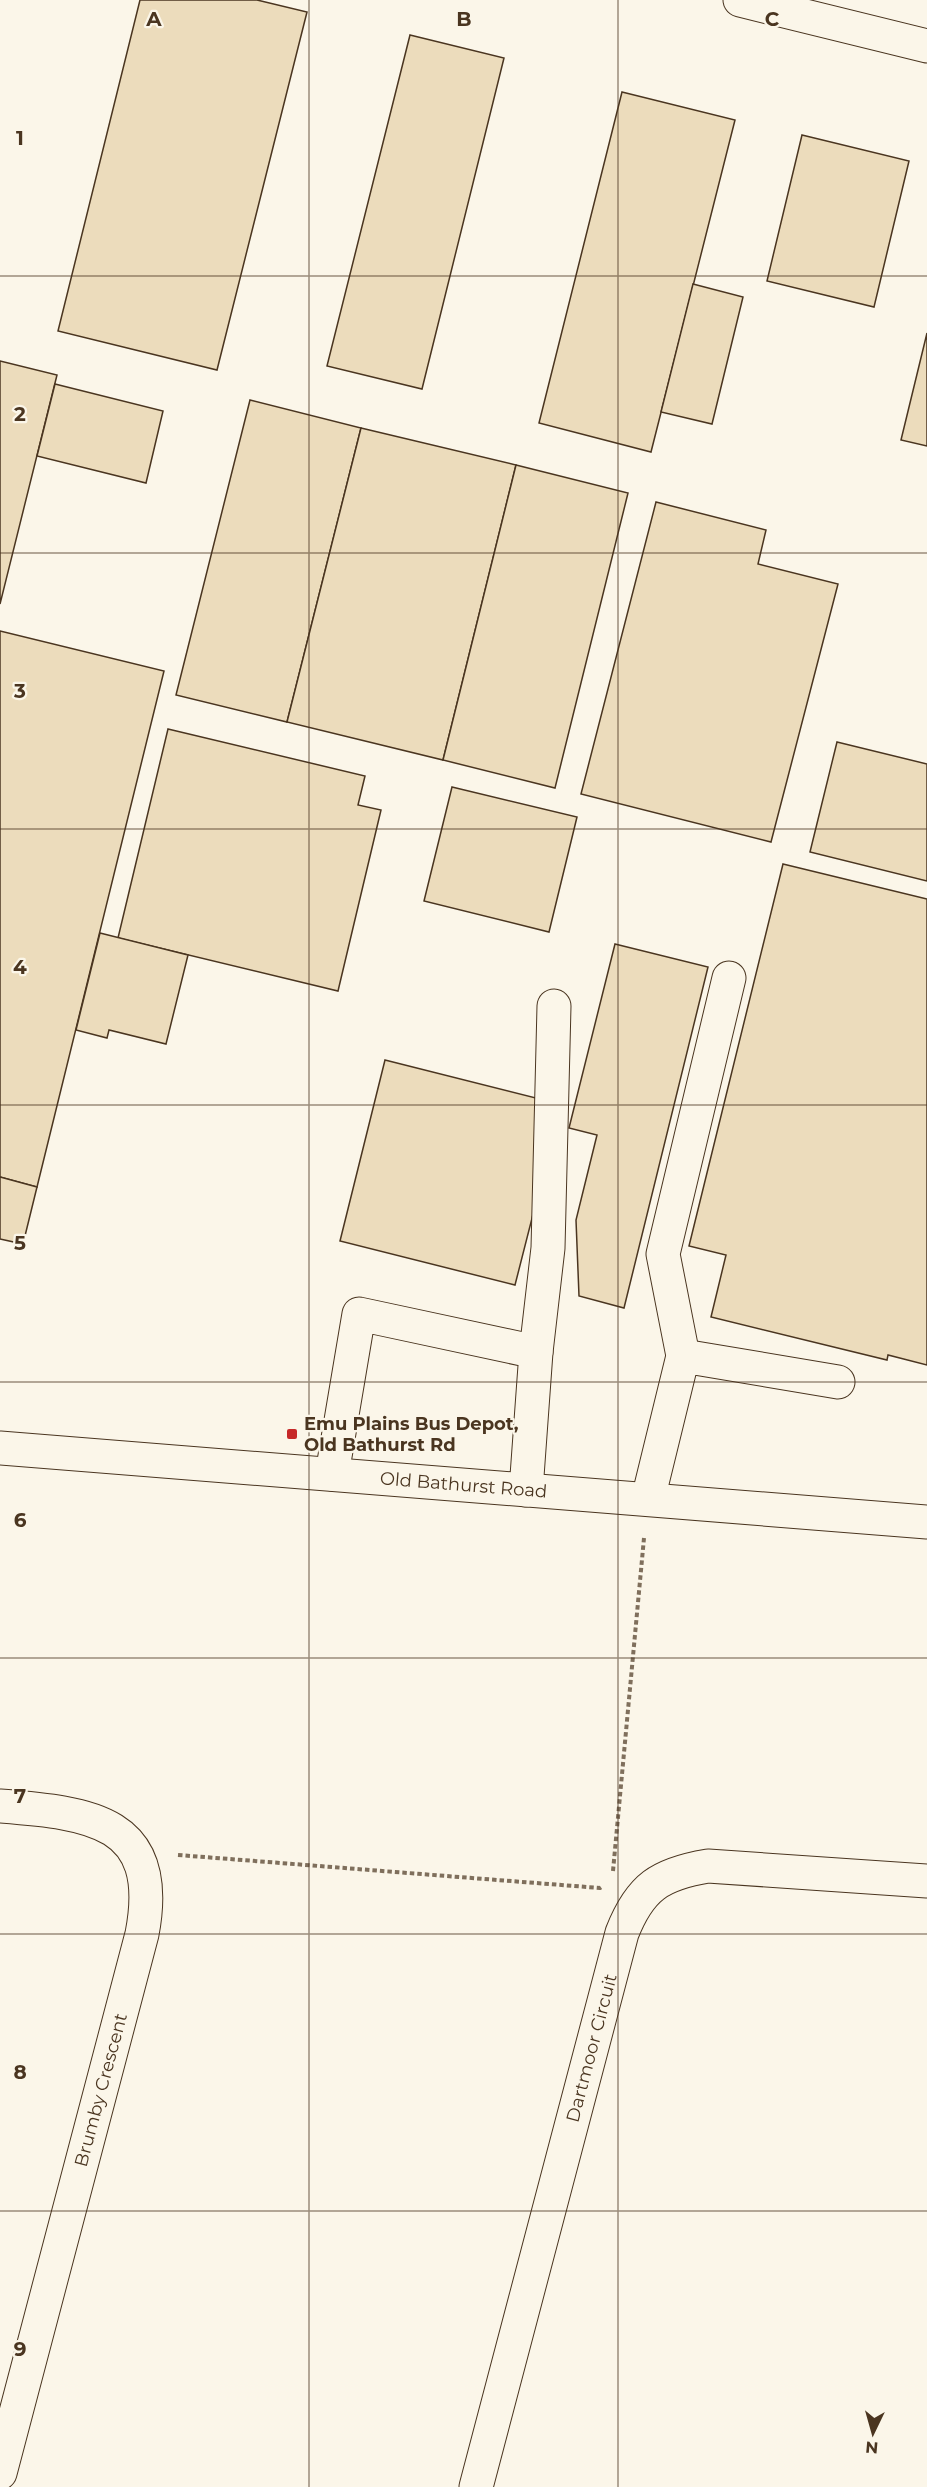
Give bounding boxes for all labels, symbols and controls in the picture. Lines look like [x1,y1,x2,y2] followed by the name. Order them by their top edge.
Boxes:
[145,7,162,31] text: A
[456,7,472,31] text: B
[765,7,780,31] text: C
[16,126,24,150] text: 1
[14,402,26,426] text: 2
[13,679,26,703] text: 3
[13,955,27,979] text: 4
[14,1231,26,1255] text: 5
[304,1413,519,1456] place label: Emu Plains Bus Depot, Old Bathurst Rd
[285,1427,299,1441] marker: Emu Plains Bus Depot, Old Bathurst Rd
[379,1467,548,1503] street label: Old Bathurst Road
[14,1508,27,1532] text: 6
[14,1784,26,1808] text: 7
[562,1971,622,2125] street label: Dartmoor Circuit
[70,2011,132,2169] street label: Brumby Crescent
[13,2060,27,2084] text: 8
[14,2337,26,2361] text: 9
[843,2403,903,2463] north arrow
[864,2437,879,2457] text: N

